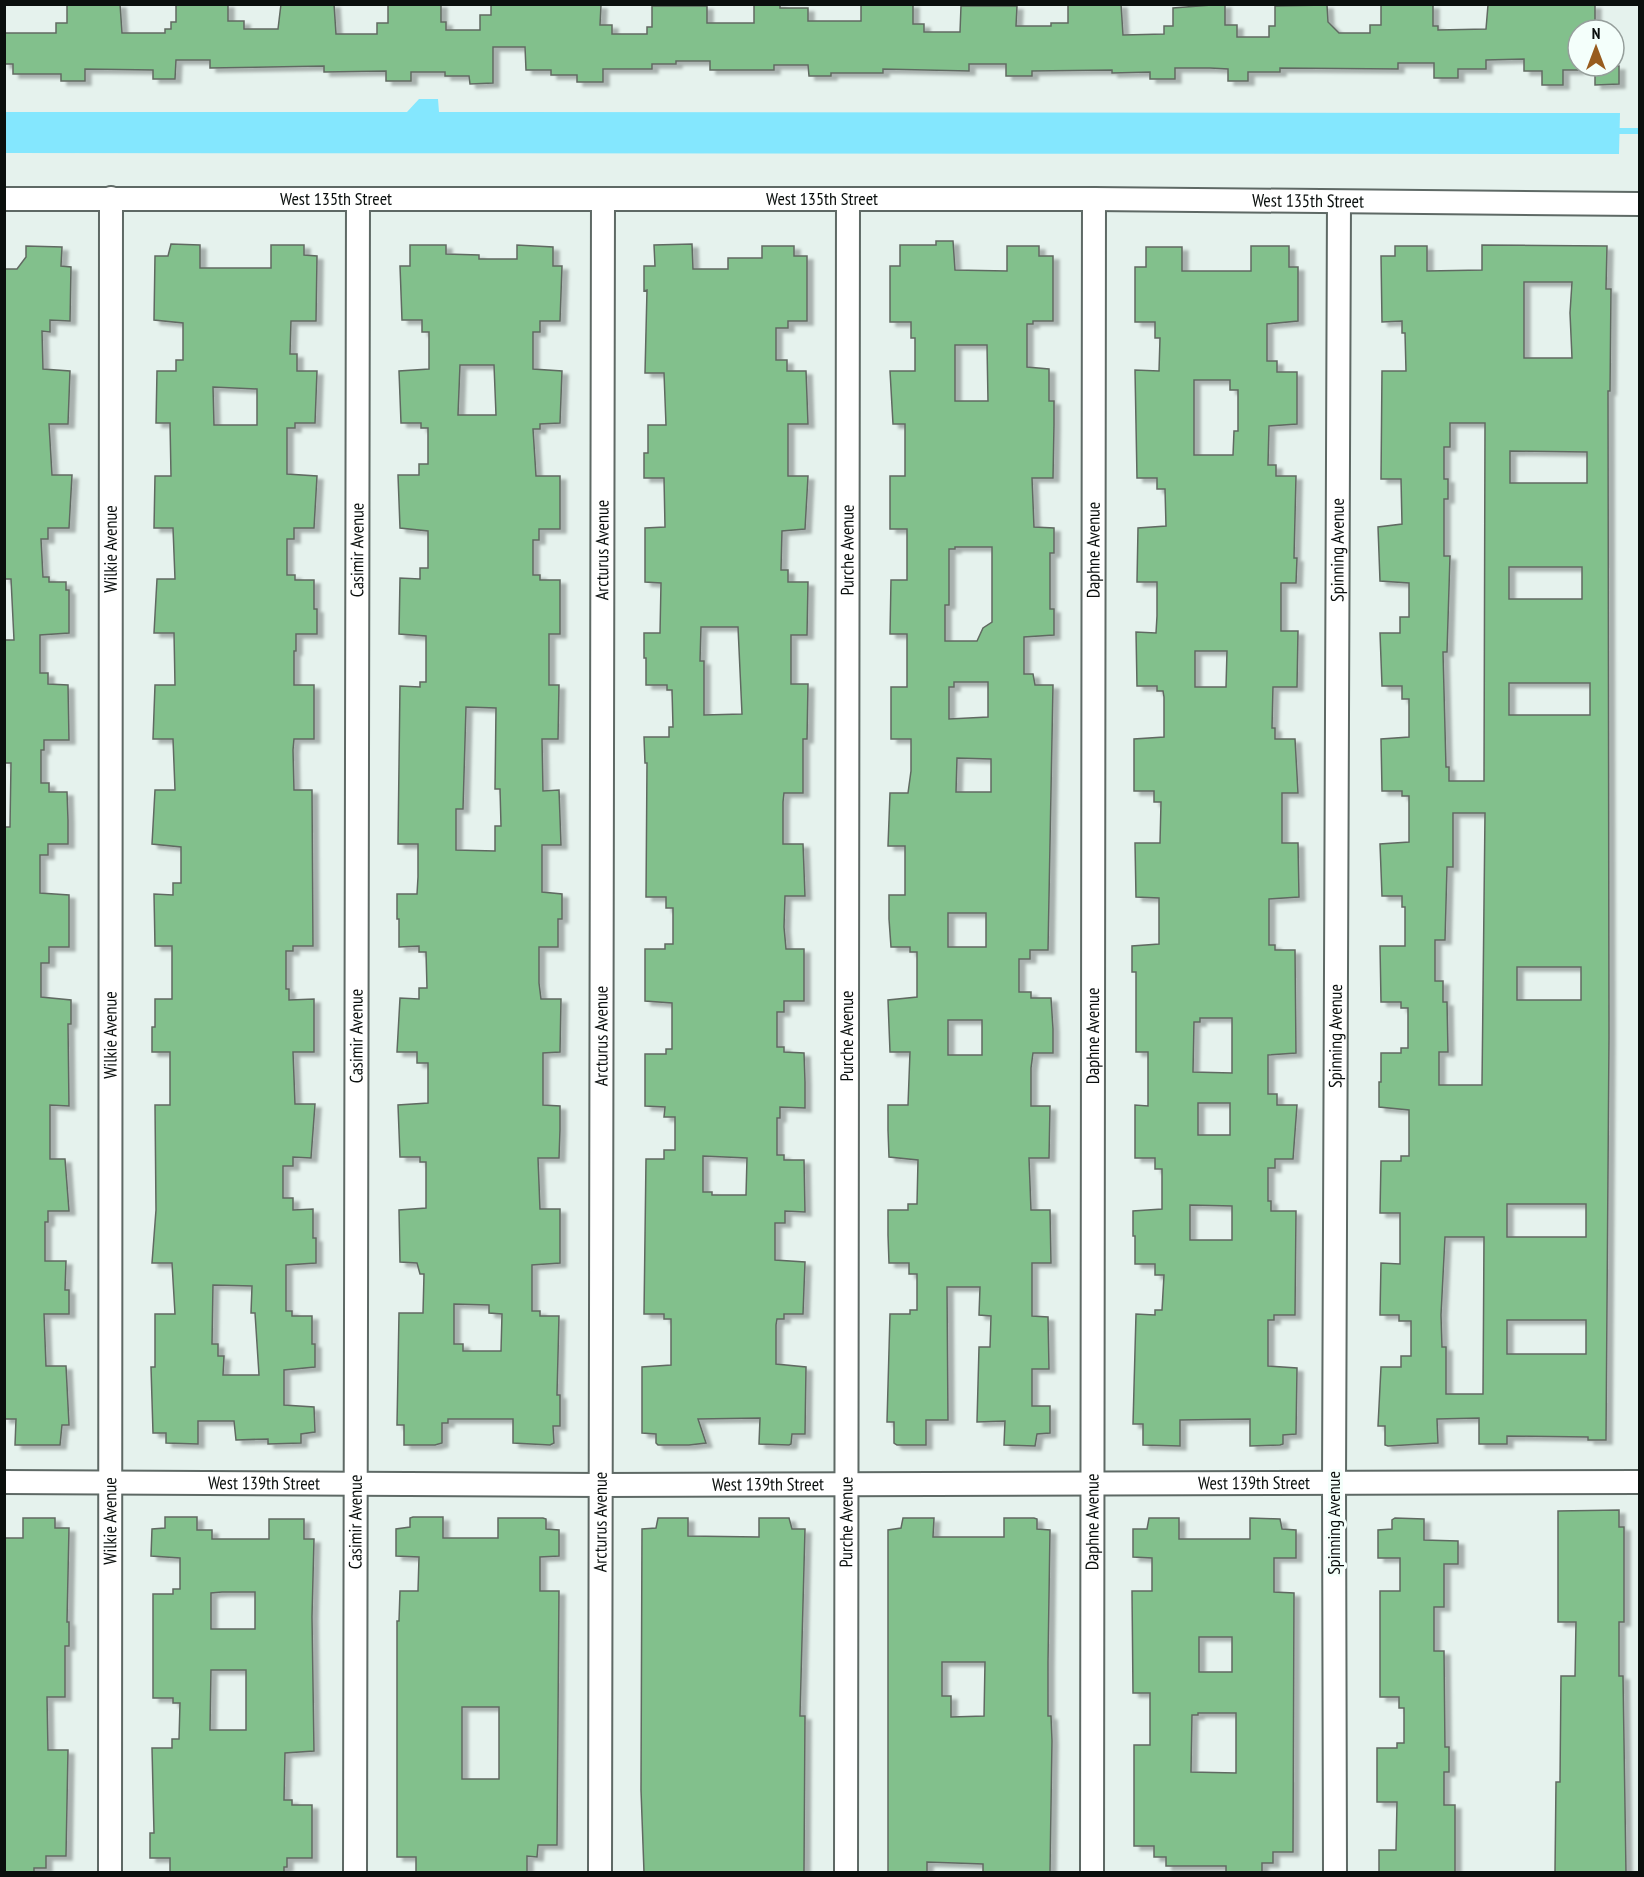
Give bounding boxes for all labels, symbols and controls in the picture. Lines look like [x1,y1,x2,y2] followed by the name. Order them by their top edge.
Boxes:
[1566,18,1626,78] north arrow
[1592,23,1600,43] text: N
[280,187,392,210] street label: West 135th Street
[766,187,878,210] street label: West 135th Street
[1252,188,1364,212] street label: West 135th Street
[1325,498,1349,602] street label: Spinning Avenue
[590,500,613,600] street label: Arcturus Avenue
[1082,502,1105,598] street label: Daphne Avenue
[345,503,368,597] street label: Casimir Avenue
[836,504,859,596] street label: Purche Avenue
[99,505,122,593] street label: Wilkie Avenue
[1324,984,1347,1088] street label: Spinning Avenue
[589,986,613,1086] street label: Arcturus Avenue
[1081,988,1104,1084] street label: Daphne Avenue
[344,989,368,1083] street label: Casimir Avenue
[835,990,858,1082] street label: Purche Avenue
[98,991,122,1079] street label: Wilkie Avenue
[208,1471,320,1495] street label: West 139th Street
[1198,1471,1310,1494] street label: West 139th Street
[1322,1471,1345,1575] street label: Spinning Avenue
[589,1472,612,1572] street label: Arcturus Avenue
[712,1472,824,1496] street label: West 139th Street
[1080,1474,1103,1570] street label: Daphne Avenue
[344,1475,367,1569] street label: Casimir Avenue
[834,1476,857,1568] street label: Purche Avenue
[98,1477,121,1565] street label: Wilkie Avenue

